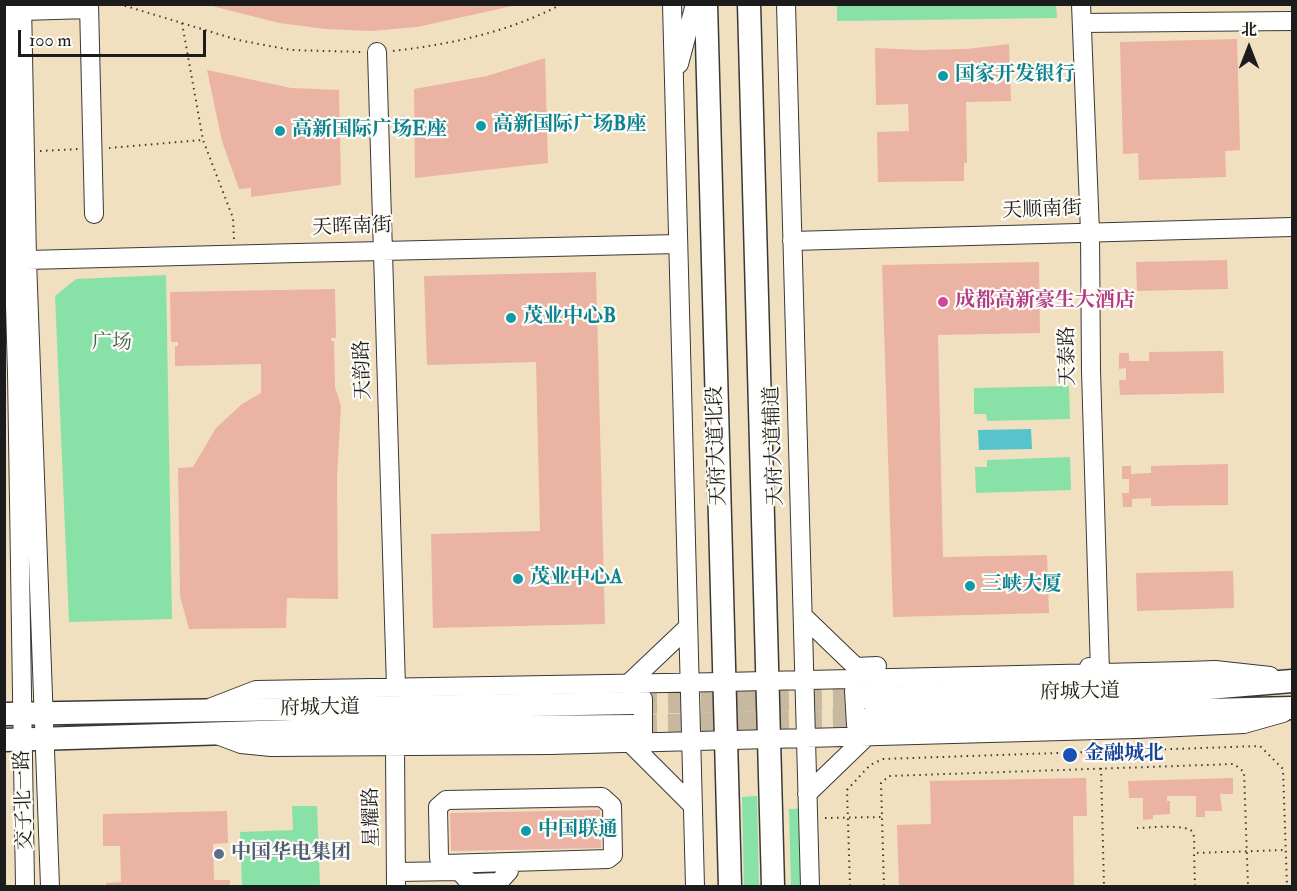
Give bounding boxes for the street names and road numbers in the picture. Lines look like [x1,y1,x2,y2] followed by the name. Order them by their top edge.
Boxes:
[1002,198,1082,224] street label: 天顺南街
[312,215,392,241] street label: 天晖南街
[1056,326,1082,386] street label: 天泰路
[351,340,377,400] street label: 天韵路
[704,386,732,506] street label: 天府大道北段
[761,386,789,506] street label: 天府大道辅道
[1040,680,1120,706] street label: 府城大道
[280,696,360,722] street label: 府城大道
[11,750,39,850] street label: 交子北一路
[360,787,386,847] street label: 星耀路

